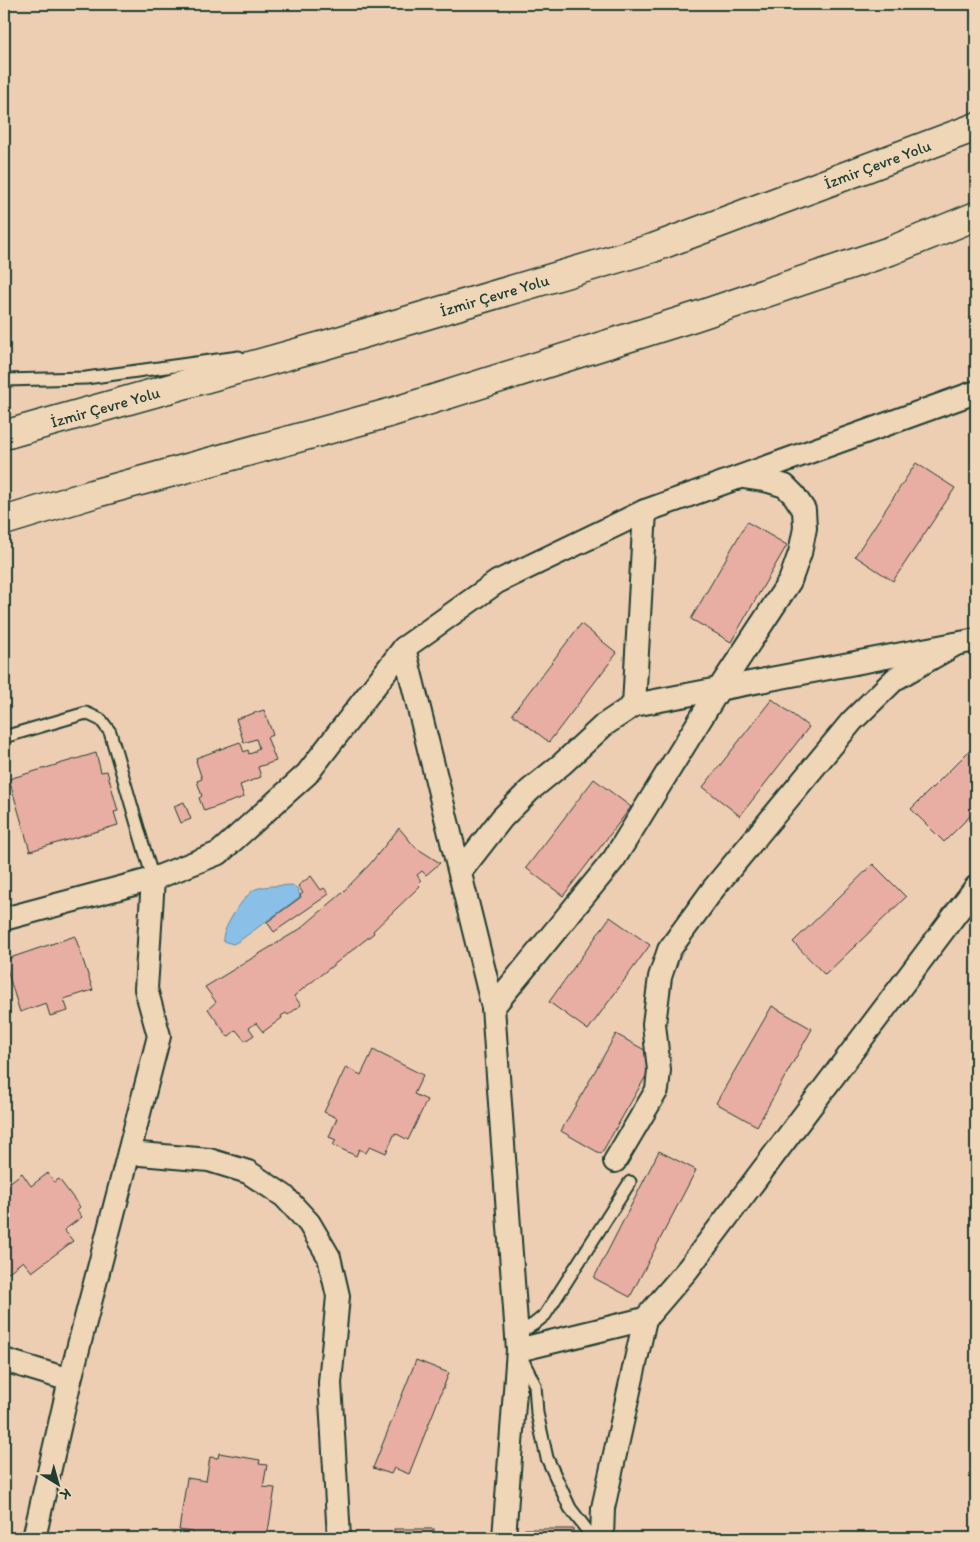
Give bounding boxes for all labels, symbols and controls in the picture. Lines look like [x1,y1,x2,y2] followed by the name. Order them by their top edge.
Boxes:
[821,136,934,193] street label: İzmir Çevre Yolu
[438,270,551,320] street label: İzmir Çevre Yolu
[48,383,162,431] street label: İzmir Çevre Yolu
[32,1460,82,1510] north arrow
[56,1485,74,1504] text: K

